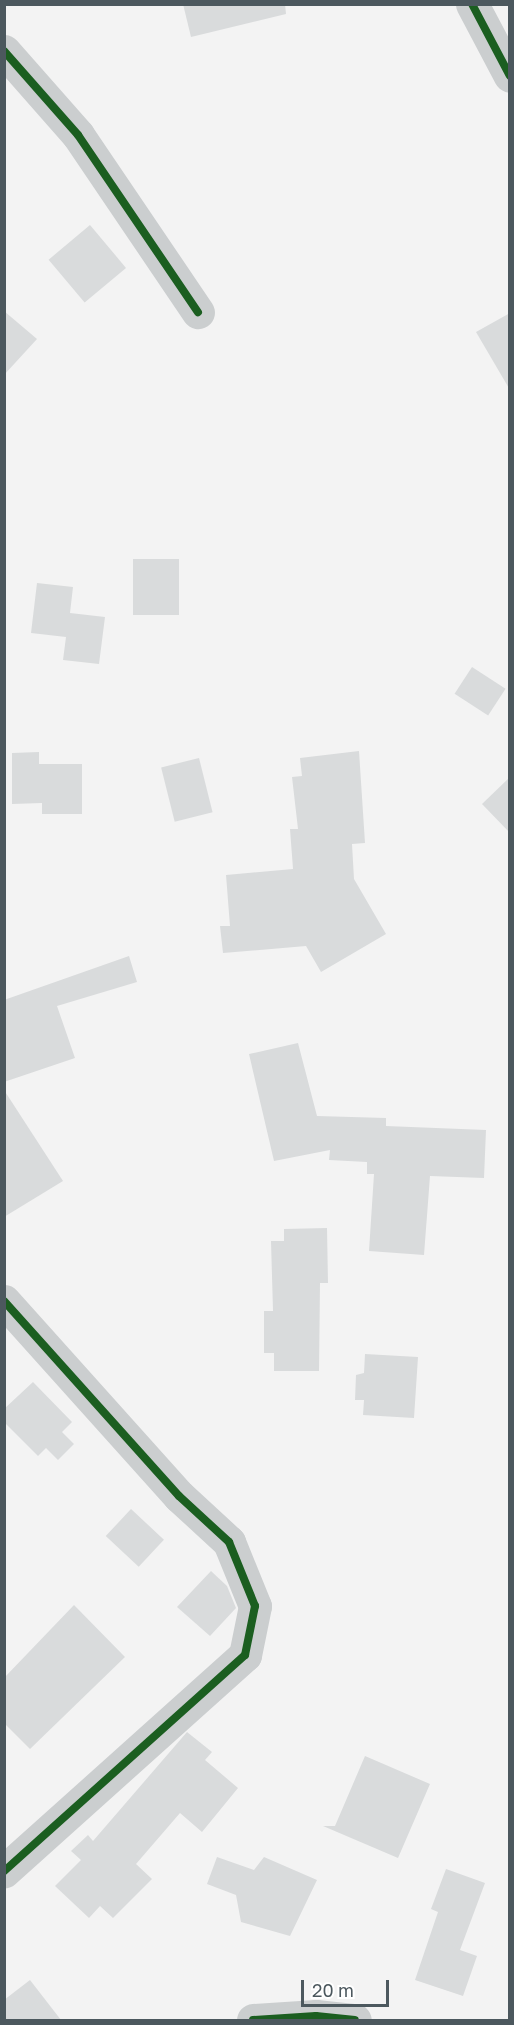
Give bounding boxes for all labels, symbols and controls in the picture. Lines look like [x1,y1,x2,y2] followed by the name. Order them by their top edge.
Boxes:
[304,1968,392,2006] scale bar
[312,1979,354,2001] text: 20 m

